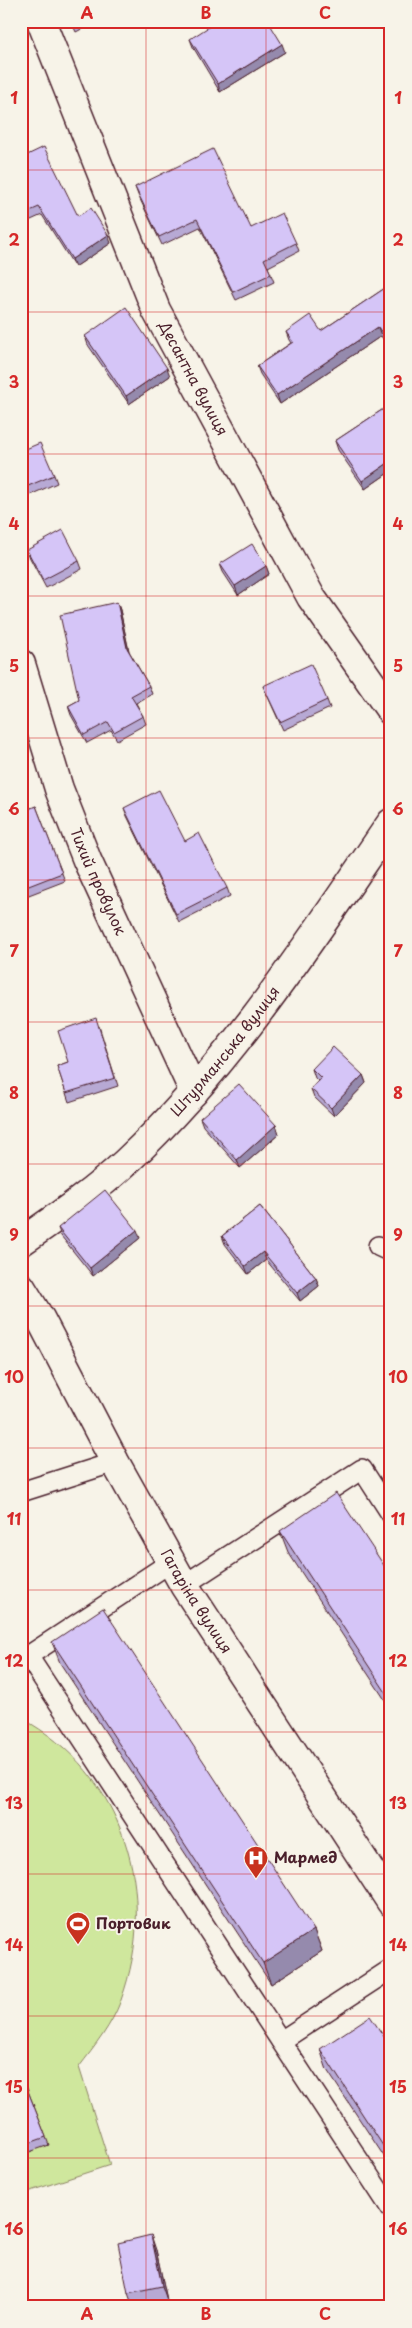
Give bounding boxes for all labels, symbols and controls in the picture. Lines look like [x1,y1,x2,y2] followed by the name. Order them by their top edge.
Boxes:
[81,0,94,24] text: A
[201,0,212,24] text: B
[319,0,331,24] text: C
[10,85,18,109] text: 1
[394,85,402,109] text: 1
[8,227,20,251] text: 2
[392,227,404,251] text: 2
[154,316,235,439] street label: Десантна вулиця
[9,369,19,393] text: 3
[393,369,403,393] text: 3
[9,511,20,535] text: 4
[393,511,404,535] text: 4
[9,653,19,677] text: 5
[393,653,403,677] text: 5
[8,796,20,820] text: 6
[392,796,404,820] text: 6
[65,824,133,939] street label: Тихий провулок
[9,938,19,962] text: 7
[393,938,403,962] text: 7
[164,980,284,1121] street label: Штурманська вулиця
[9,1080,19,1104] text: 8
[393,1080,403,1104] text: 8
[9,1222,19,1246] text: 9
[393,1222,403,1246] text: 9
[4,1364,24,1388] text: 10
[388,1364,408,1388] text: 10
[7,1506,21,1530] text: 11
[391,1506,405,1530] text: 11
[156,1544,239,1658] street label: Гагаріна вулиця
[5,1648,23,1672] text: 12
[389,1648,407,1672] text: 12
[5,1790,23,1814] text: 13
[389,1790,407,1814] text: 13
[243,1845,269,1879] hospital icon: Мармед
[274,1845,337,1868] place label: Мармед
[65,1911,91,1945] sports icon: Портовик
[96,1911,171,1934] place label: Портовик
[5,1932,23,1956] text: 14
[389,1932,407,1956] text: 14
[5,2074,23,2098] text: 15
[389,2074,407,2098] text: 15
[5,2216,23,2240] text: 16
[389,2216,407,2240] text: 16
[81,2301,94,2325] text: A
[201,2301,212,2325] text: B
[319,2301,331,2325] text: C

